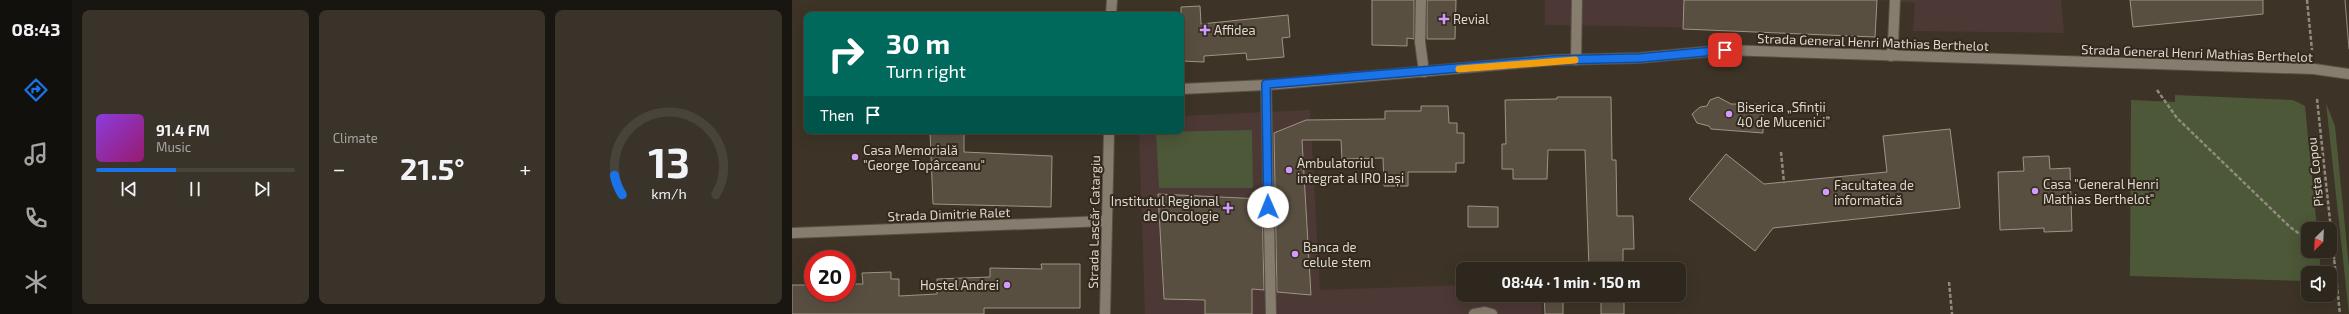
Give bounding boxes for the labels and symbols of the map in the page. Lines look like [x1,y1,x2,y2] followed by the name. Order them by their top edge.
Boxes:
[1453,11,1489,27] place label: Revial
[1438,13,1450,25] marker: Revial
[1214,22,1256,38] place label: Affidea
[1199,24,1211,36] marker: Affidea
[1757,30,1989,54] street label: Strada General Henri Mathias Berthelot
[1708,33,1742,67] pin
[2081,41,2313,65] street label: Strada General Henri Mathias Berthelot
[1737,99,1830,130] place label: Biserica „Sfinții 40 de Mucenici”
[1724,109,1734,119] marker: Biserica „Sfinții 40 de Mucenici”
[2303,137,2327,207] street label: Pista Copou
[863,142,985,173] place label: Casa Memorială "George Topârceanu"
[850,152,860,162] marker: Casa Memorială "George Topârceanu"
[1085,155,1103,289] street label: Strada Lascăr Catargiu
[1297,155,1404,187] place label: Ambulatoriul integrat al IRO Iași
[1284,165,1294,175] marker: Ambulatoriul integrat al IRO Iași
[2043,176,2159,207] place label: Casa "General Henri Mathias Berthelot"
[1834,177,1914,208] place label: Facultatea de informatică
[1247,186,1289,228] position arrow
[2030,186,2040,196] marker: Casa "General Henri Mathias Berthelot"
[1821,187,1831,197] marker: Facultatea de informatică
[1111,193,1219,224] place label: Institutul Regional de Oncologie
[1222,202,1234,214] marker: Institutul Regional de Oncologie
[887,204,1011,224] street label: Strada Dimitrie Ralet
[2301,222,2337,258] north arrow
[1303,239,1371,270] place label: Banca de celule stem
[1290,249,1300,259] marker: Banca de celule stem
[804,250,856,302] speed limit sign: 20
[920,277,999,293] place label: Hostel Andrei
[1002,280,1012,290] marker: Hostel Andrei

